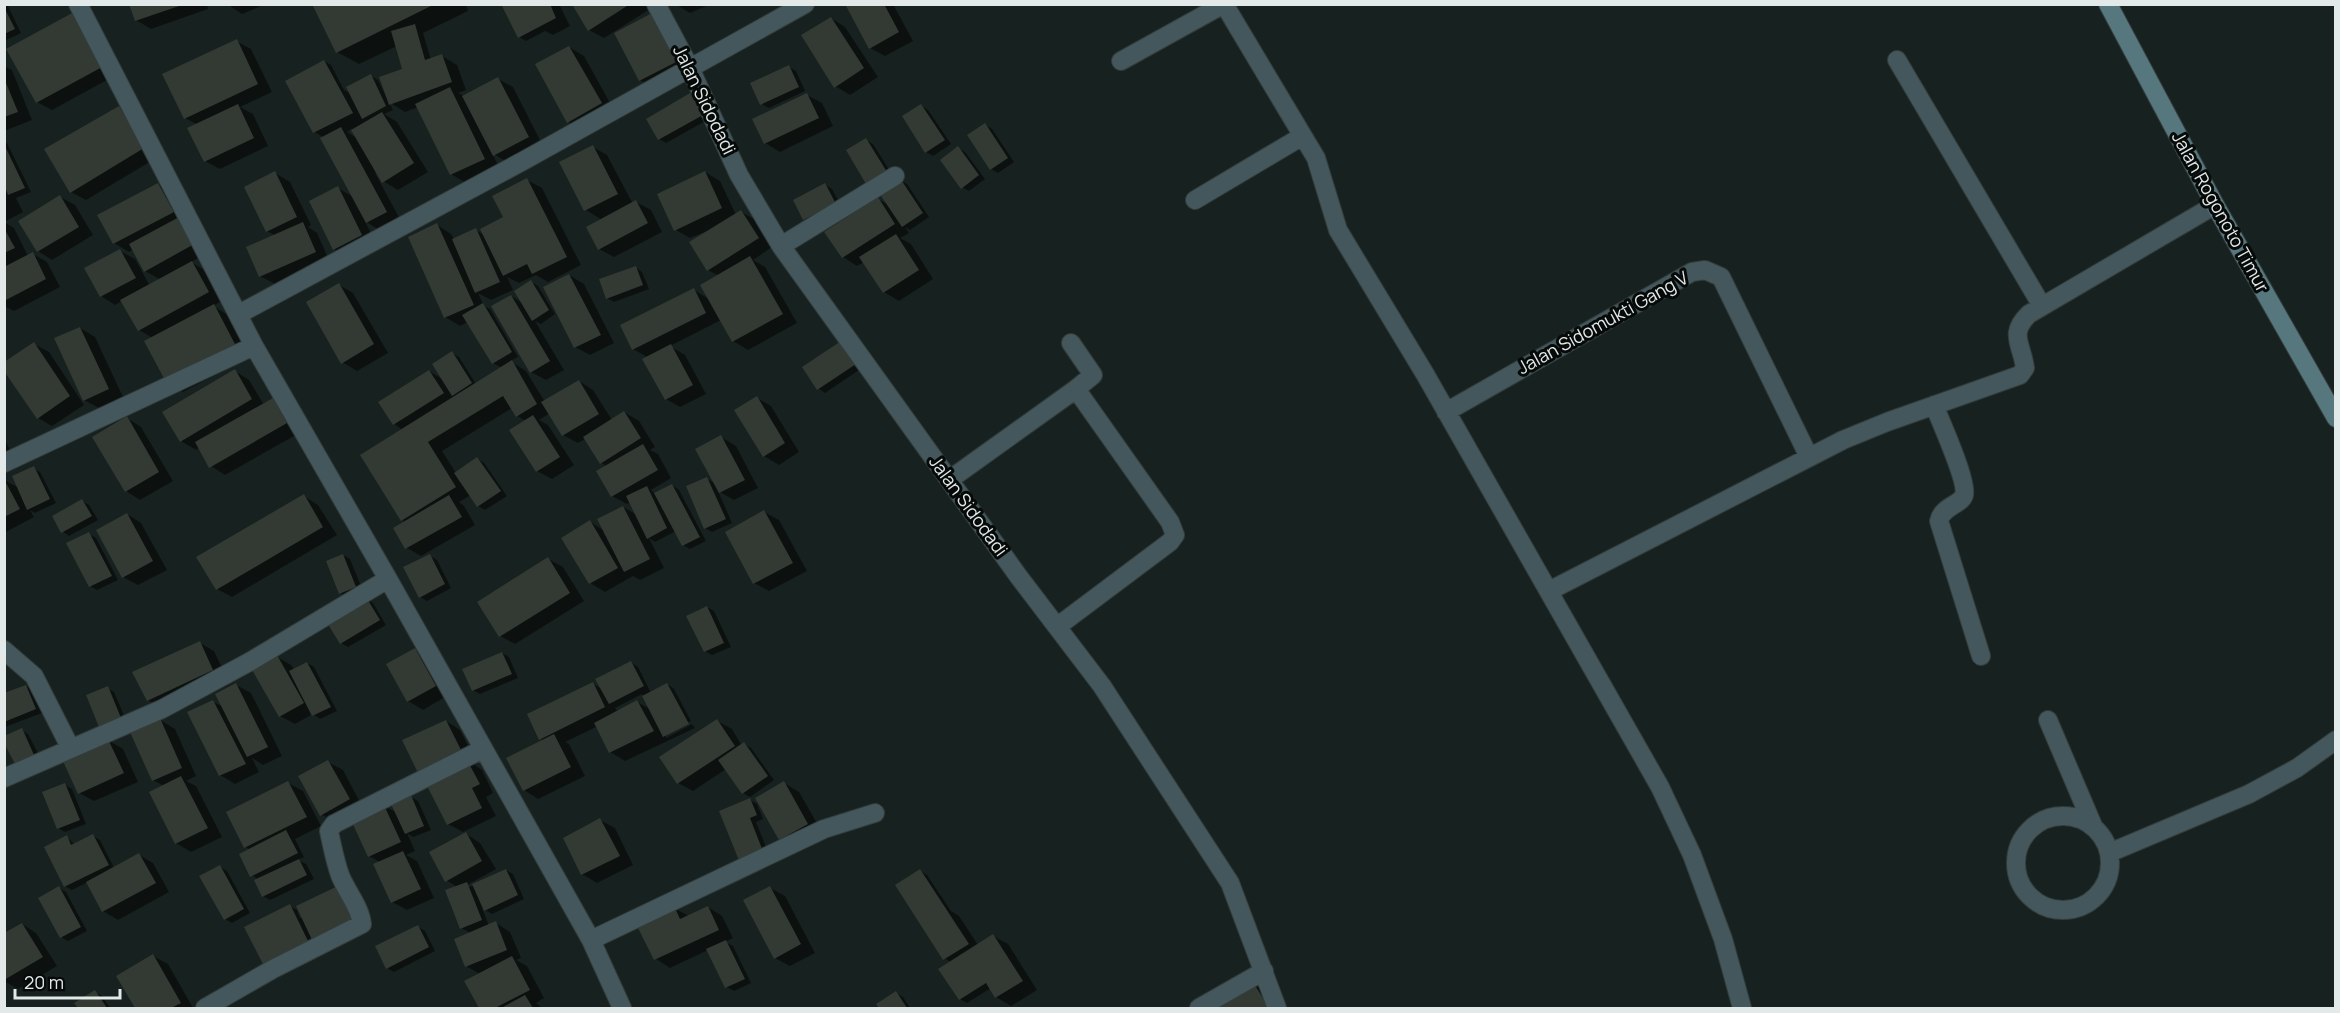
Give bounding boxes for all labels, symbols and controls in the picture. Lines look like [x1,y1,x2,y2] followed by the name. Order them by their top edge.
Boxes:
[668,41,742,158] street label: Jalan Sidodadi
[2167,127,2275,296] street label: Jalan Rogonoto Timur
[1513,265,1692,379] street label: Jalan Sidomukti Gang V
[924,450,1013,561] street label: Jalan Sidodadi
[15,962,120,1000] scale bar
[24,970,64,994] text: 20 m

